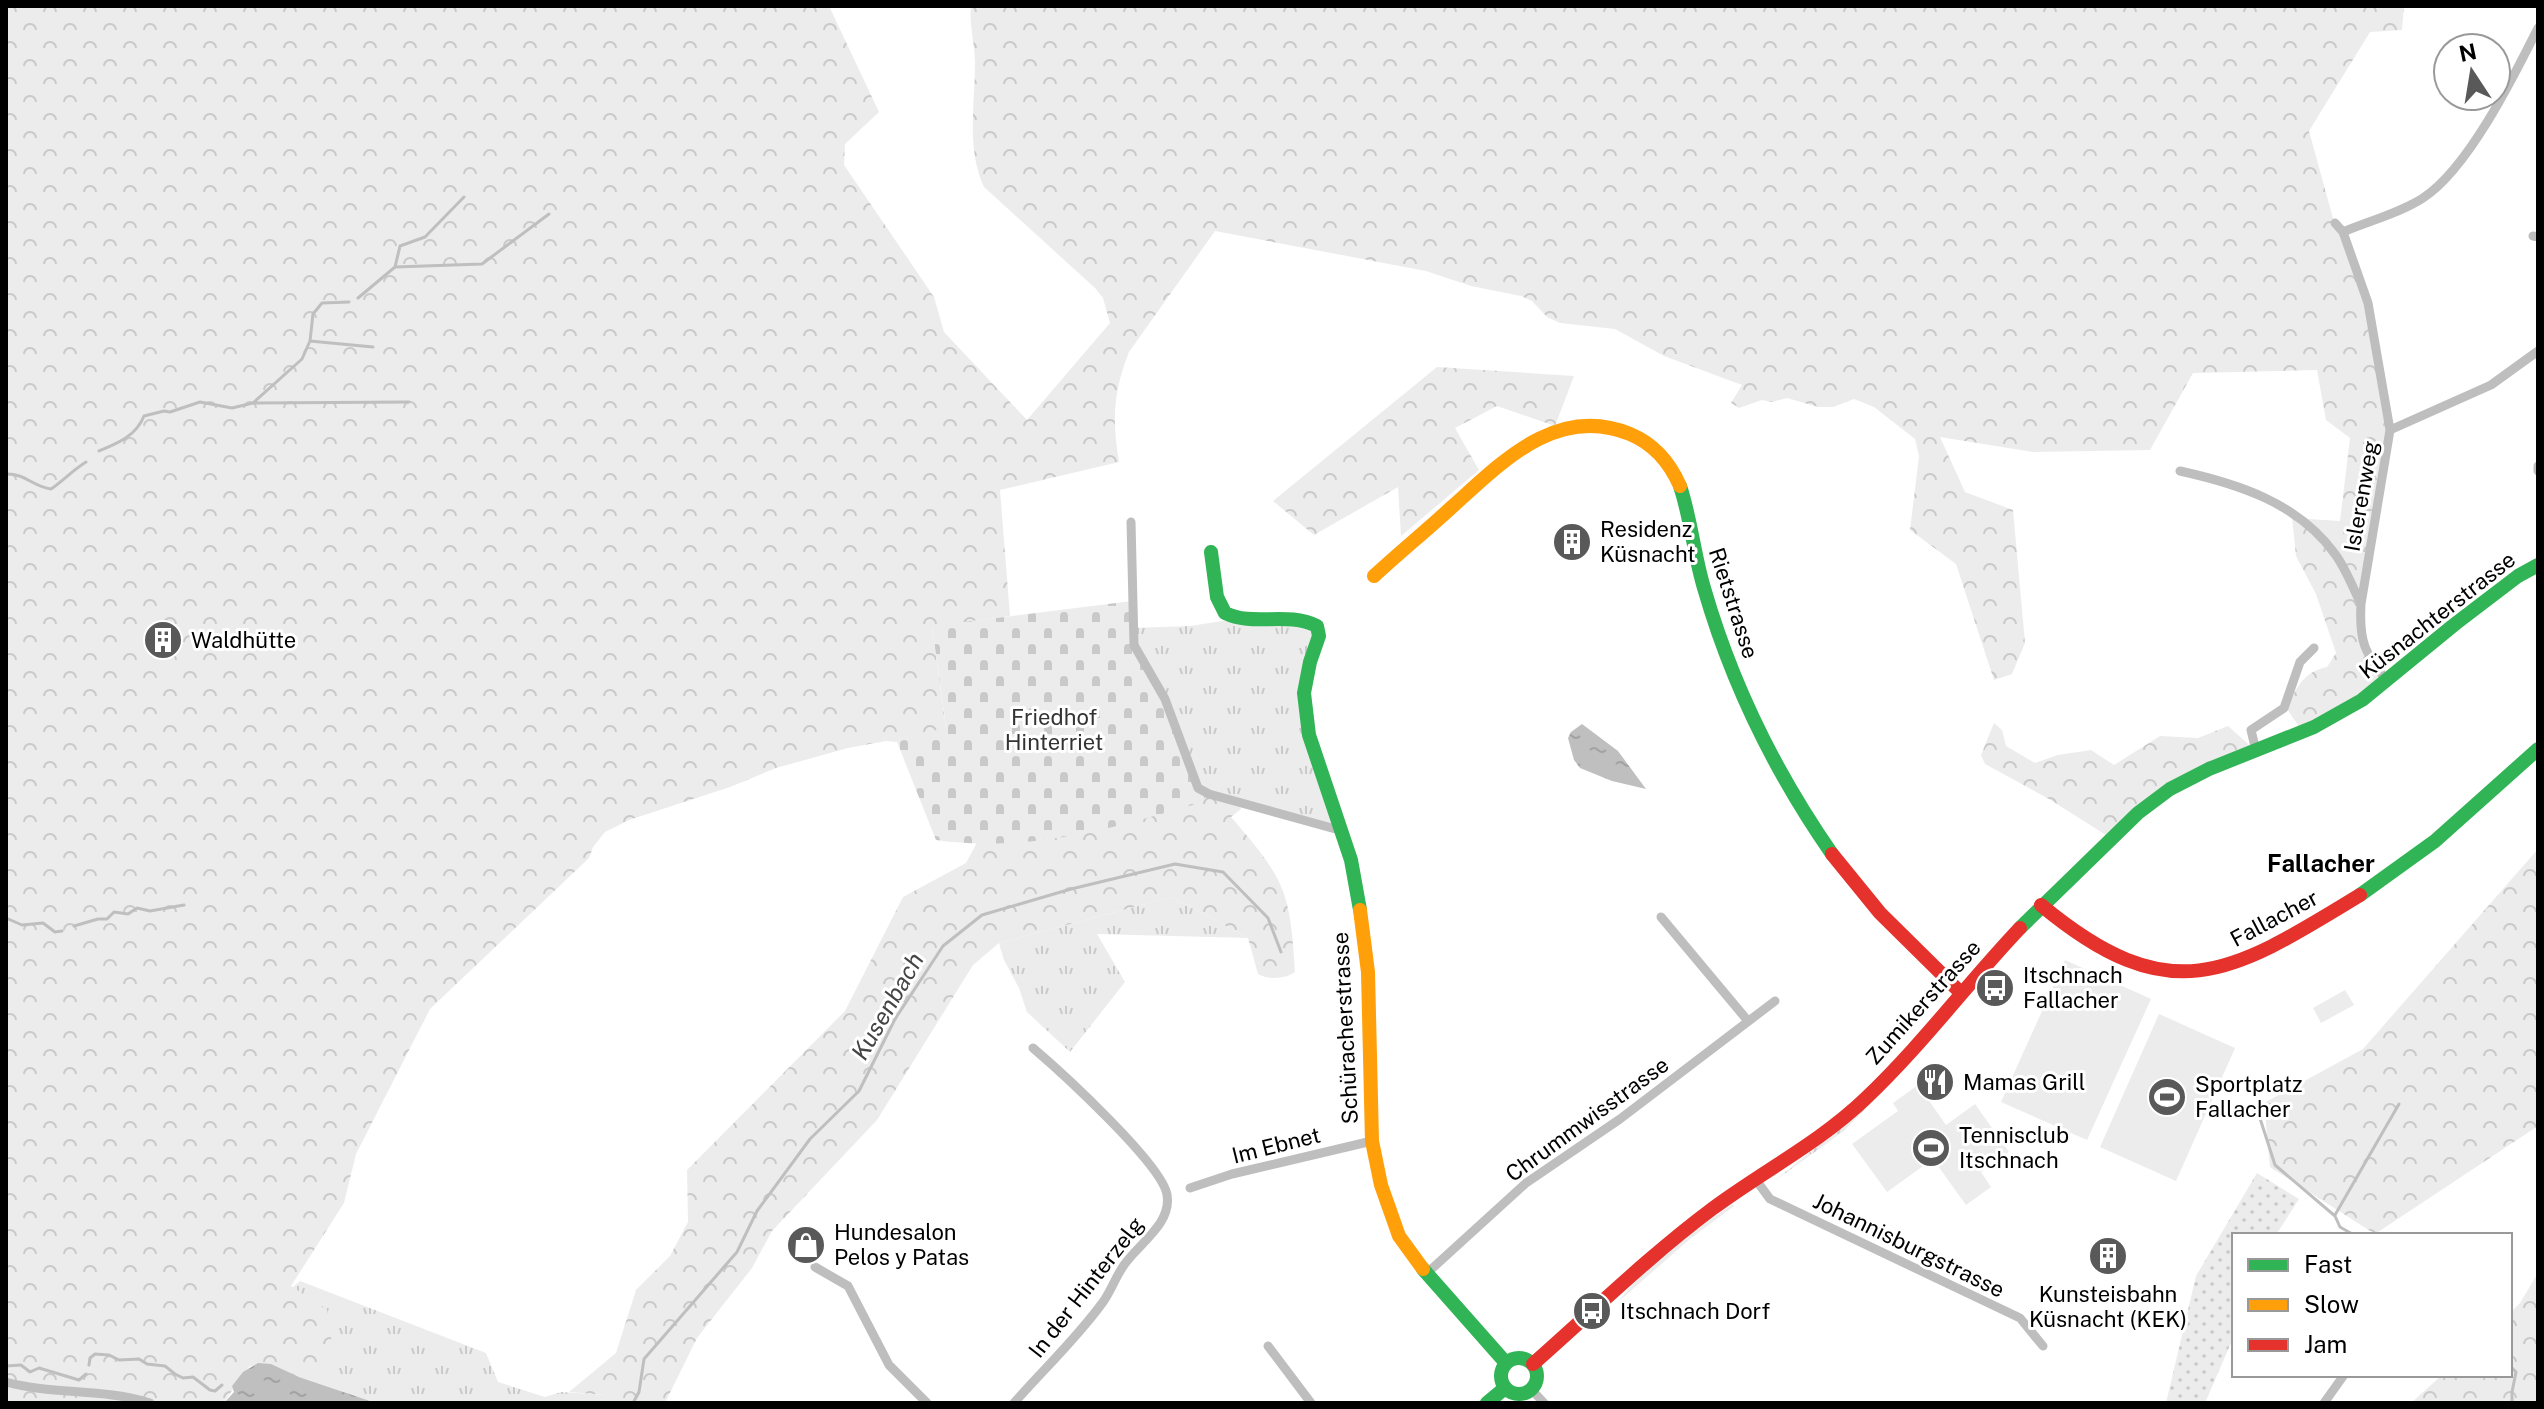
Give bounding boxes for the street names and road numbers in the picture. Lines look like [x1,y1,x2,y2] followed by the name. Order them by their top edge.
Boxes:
[2338,439,2384,553] street label: Islerenweg
[1704,544,1764,662] street label: Rietstrasse
[2354,546,2520,684] street label: Küsnachterstrasse
[2226,884,2322,952] street label: Fallacher
[1327,931,1363,1125] street label: Schüracherstrasse
[1860,934,1986,1070] street label: Zumikerstrasse
[1500,1051,1674,1187] street label: Chrummwisstrasse
[1229,1121,1323,1169] street label: Im Ebnet
[1809,1187,2009,1303] street label: Johannisburgstrasse
[1023,1212,1149,1362] street label: In der Hinterzelg

